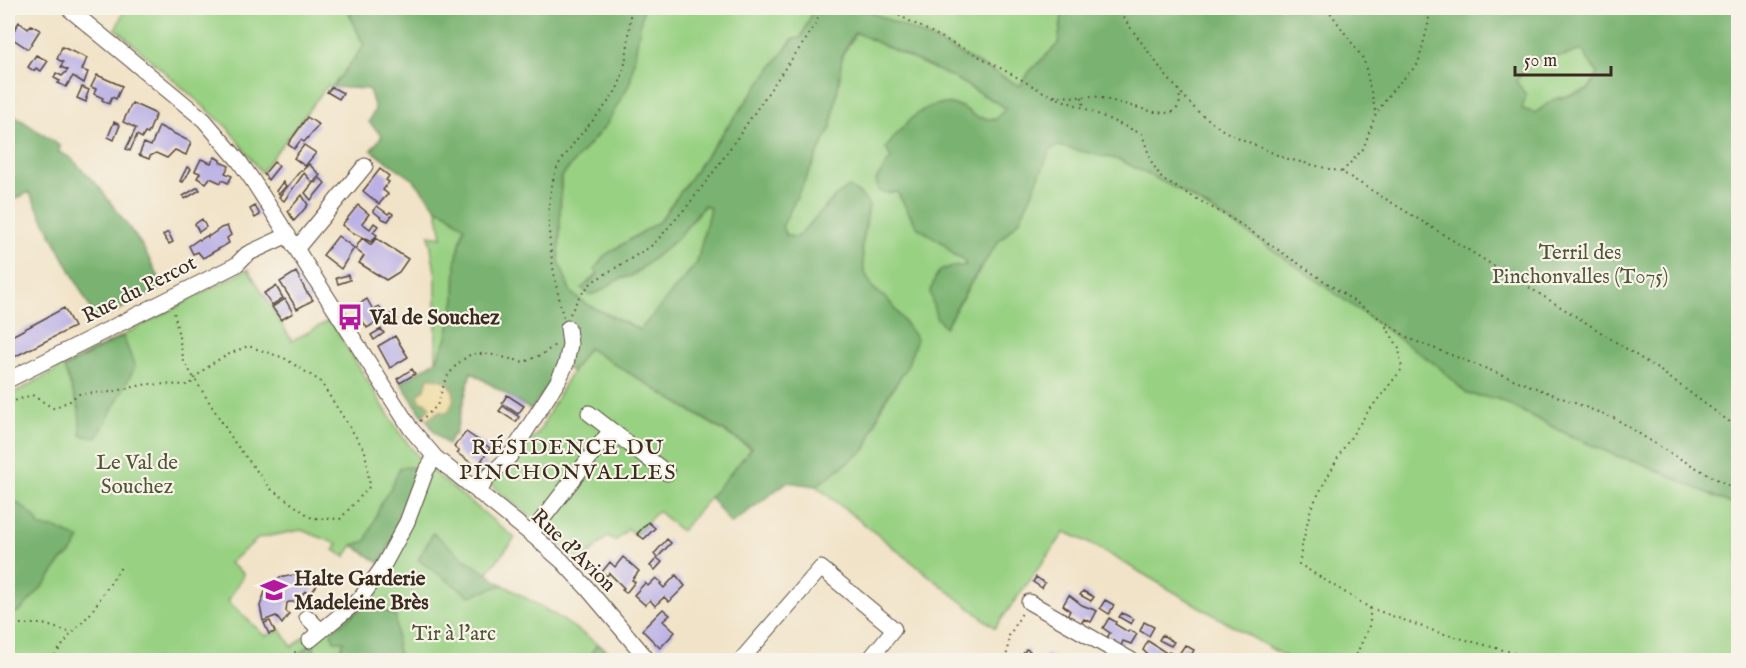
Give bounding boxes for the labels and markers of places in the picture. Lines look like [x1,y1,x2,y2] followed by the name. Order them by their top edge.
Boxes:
[335,302,365,332] bus stop icon: Val de Souchez
[369,305,500,332] place label: Val de Souchez
[294,566,429,617] place label: Halte Garderie Madeleine Brès
[259,575,289,605] school or university icon: Halte Garderie Madeleine Brès

